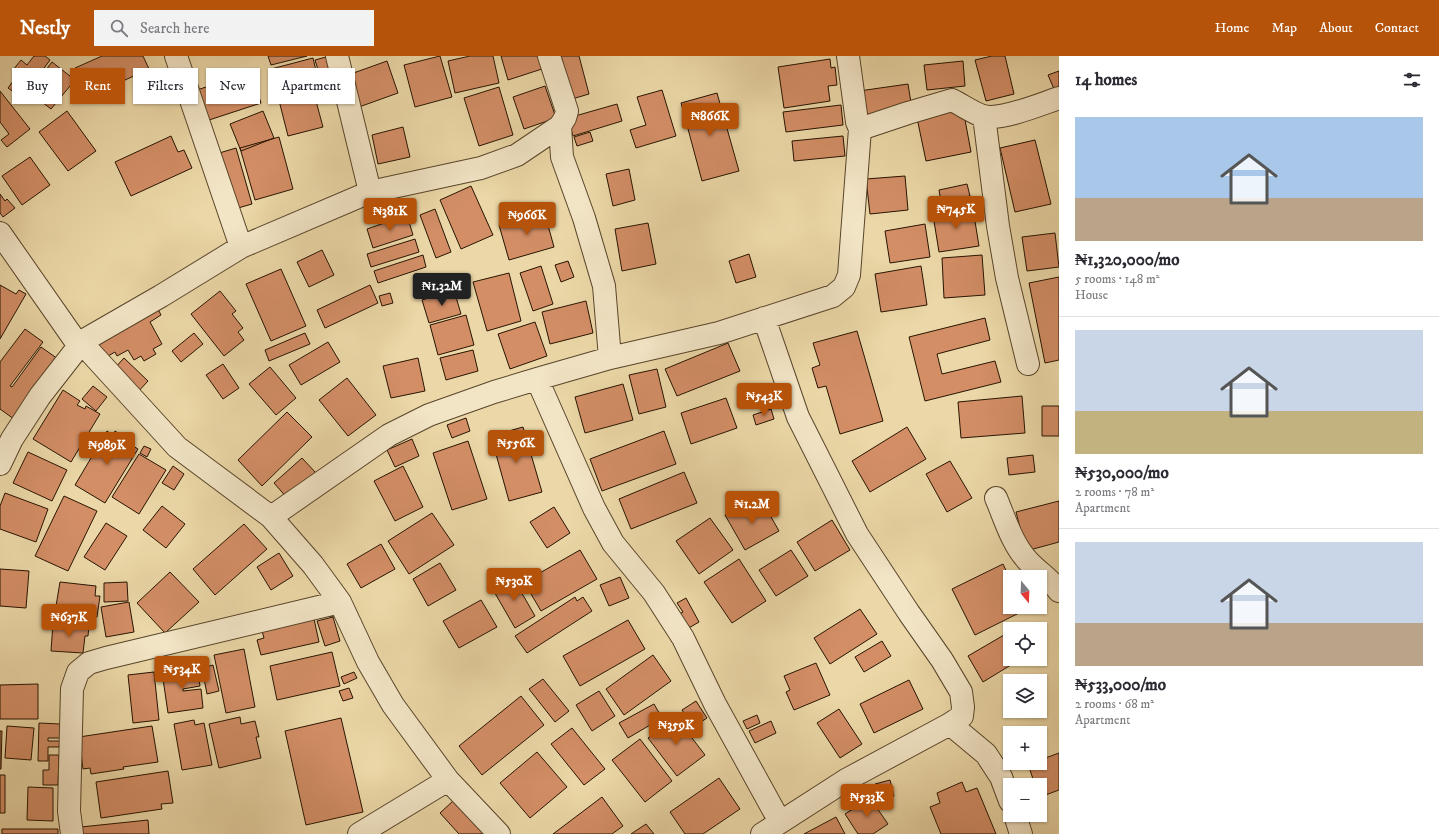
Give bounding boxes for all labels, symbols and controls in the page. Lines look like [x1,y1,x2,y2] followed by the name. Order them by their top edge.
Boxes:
[94,10,374,46] search box
[20,17,70,40] text: Nestly
[108,17,130,39] icon: search
[140,19,209,38] text: Search here
[1215,19,1249,37] text: Home
[1271,19,1297,37] text: Map
[1319,19,1353,37] text: About
[1375,19,1419,37] text: Contact
[12,68,62,104] chip: Buy
[70,68,125,104] chip: Rent
[133,68,198,104] chip: Filters
[206,68,260,104] chip: New
[268,68,355,104] chip: Apartment
[1075,69,1137,91] text: 14 homes
[1401,69,1423,91] icon: filters
[682,103,738,137] pin: ₦866K
[691,108,729,124] text: ₦866K
[1213,143,1285,215] icon: home
[928,196,984,230] pin: ₦745K
[362,198,418,232] pin: ₦381K
[936,201,976,217] text: ₦745K
[499,202,555,236] pin: ₦966K
[373,203,407,219] text: ₦381K
[508,207,546,223] text: ₦966K
[1075,249,1180,271] text: ₦1,320,000/mo
[1075,271,1160,287] text: 5 rooms · 148 m²
[409,273,475,307] pin: ₦1.32M
[422,278,462,294] text: ₦1.32M
[1075,287,1108,303] text: House
[1213,356,1285,428] icon: home
[736,383,792,417] pin: ₦543K
[746,388,782,404] text: ₦543K
[488,430,544,464] pin: ₦556K
[79,432,135,466] pin: ₦989K
[497,435,535,451] text: ₦556K
[88,437,126,453] text: ₦989K
[1075,462,1169,484] text: ₦530,000/mo
[1075,484,1154,500] text: 2 rooms · 78 m²
[724,491,780,525] pin: ₦1.2M
[734,496,770,512] text: ₦1.2M
[1075,500,1130,516] text: Apartment
[486,568,542,602] pin: ₦530K
[1213,568,1285,640] icon: home
[1003,570,1047,614] north arrow
[1003,570,1047,822] map controls
[496,573,532,589] text: ₦530K
[41,604,97,638] pin: ₦637K
[51,609,88,625] text: ₦637K
[1003,622,1047,666] button: locate
[154,656,210,690] pin: ₦534K
[163,661,201,677] text: ₦534K
[1003,674,1047,718] button: layers
[1075,674,1166,696] text: ₦533,000/mo
[1075,696,1154,712] text: 2 rooms · 68 m²
[648,712,704,746] pin: ₦359K
[1075,712,1130,728] text: Apartment
[658,717,694,733] text: ₦359K
[1003,726,1047,770] button: +
[1003,778,1047,822] button: −
[839,784,895,818] pin: ₦533K
[850,789,884,805] text: ₦533K

